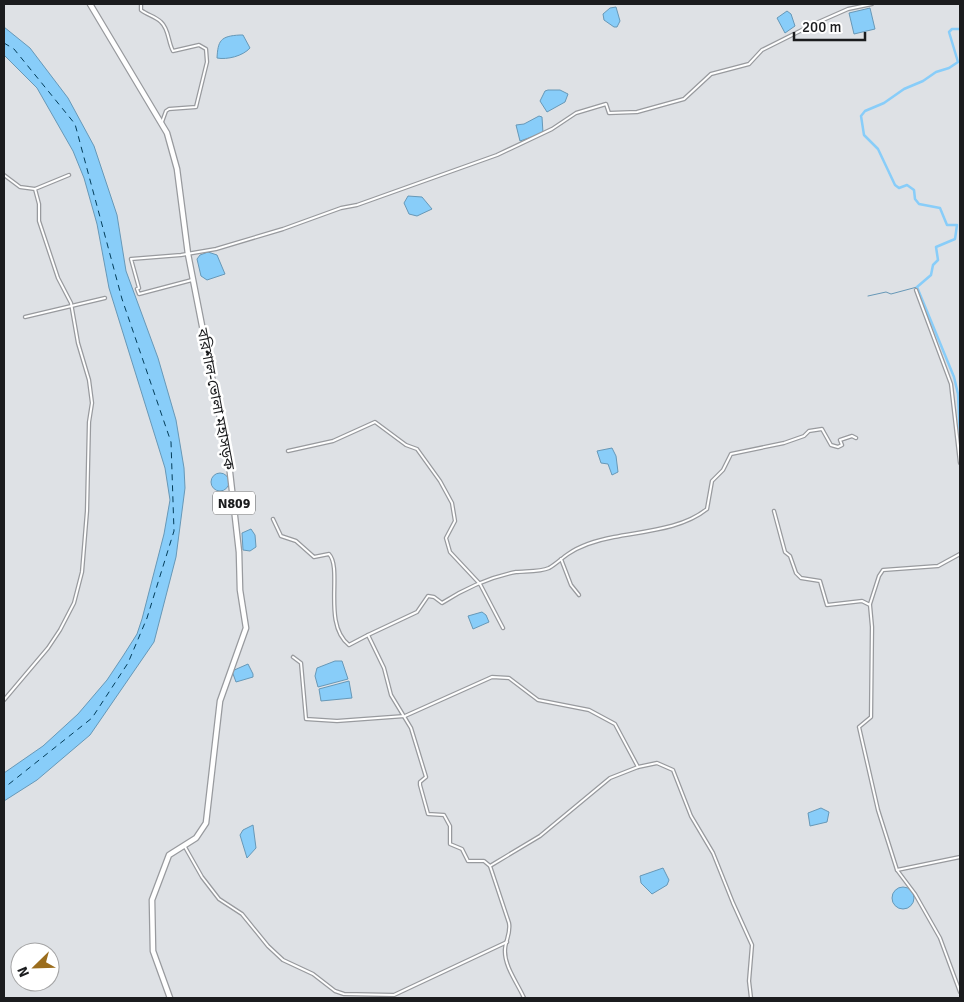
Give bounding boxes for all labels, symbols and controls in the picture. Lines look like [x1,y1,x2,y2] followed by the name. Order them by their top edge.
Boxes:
[794,10,865,42] scale bar
[802,18,842,36] text: 200 m
[193,326,239,472] street label: বরিশাল-ভোলা মহাসড়ক
[213,492,255,514] road number: N809
[10,942,60,992] north arrow
[14,964,33,980] text: N

